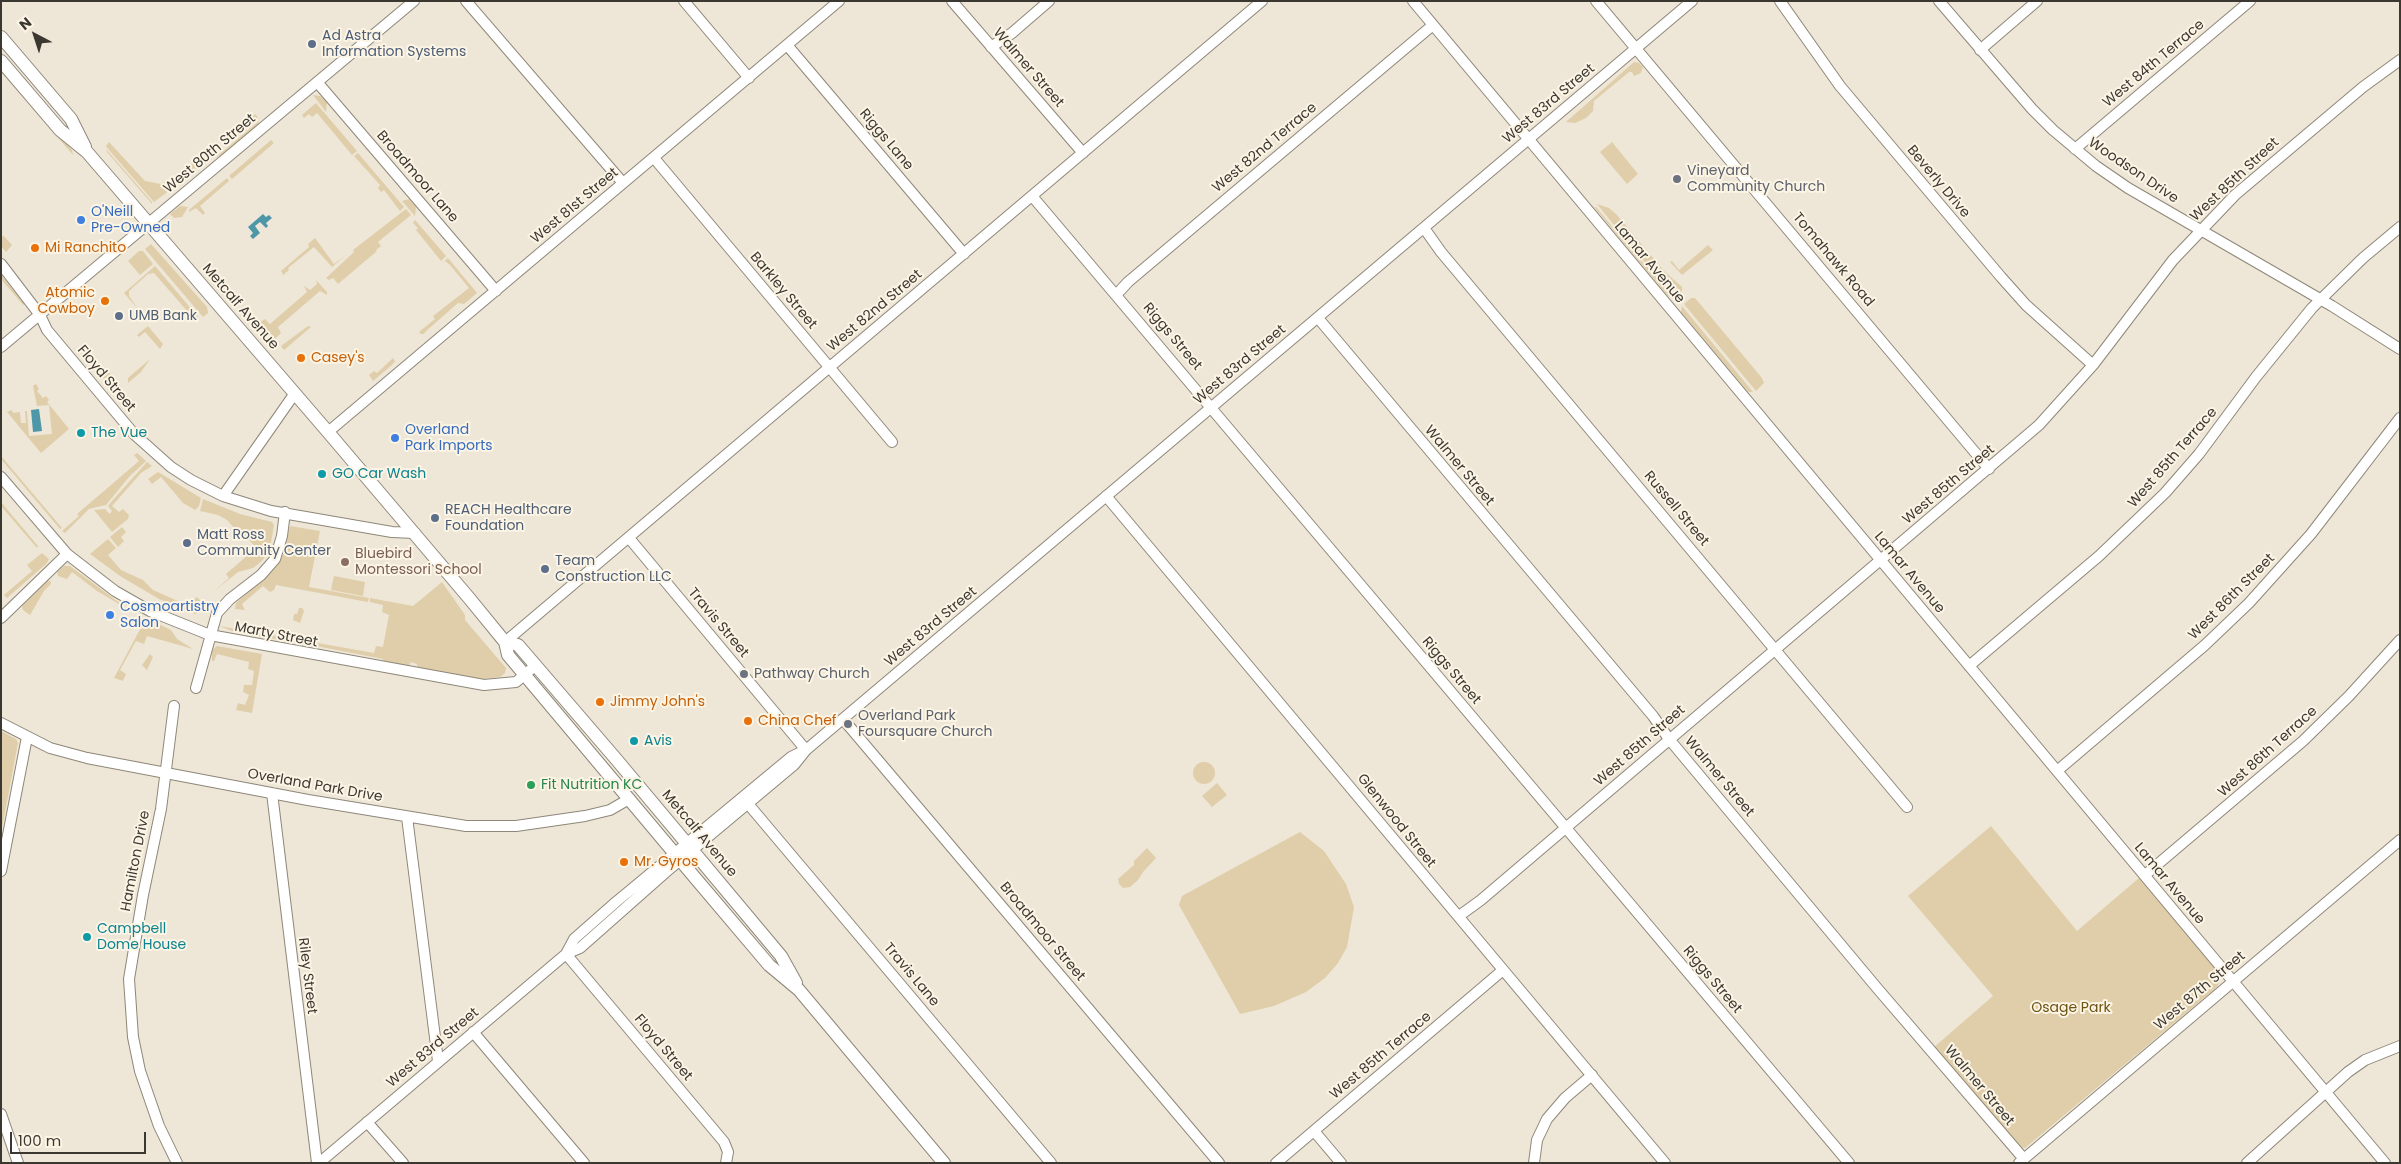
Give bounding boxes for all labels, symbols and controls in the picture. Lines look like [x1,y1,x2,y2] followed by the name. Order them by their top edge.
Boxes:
[10,10,60,60] north arrow
[15,12,36,35] text: N
[2100,17,2208,111] street label: West 84th Terrace
[989,25,1067,111] street label: Walmer Street
[322,28,466,60] place label: Ad Astra Information Systems
[306,38,318,50] marker: Ad Astra Information Systems
[1500,61,1598,147] street label: West 83rd Street
[1209,100,1321,196] street label: West 82nd Terrace
[855,106,917,174] street label: Riggs Lane
[161,111,259,197] street label: West 80th Street
[373,128,461,226] street label: Broadmoor Lane
[2085,135,2181,207] street label: Woodson Drive
[2187,135,2283,225] street label: West 85th Street
[1903,142,1973,222] street label: Beverly Drive
[1687,163,1825,196] place label: Vineyard Community Church
[528,165,622,247] street label: West 81st Street
[1671,173,1683,185] marker: Vineyard Community Church
[91,204,170,236] place label: O'Neill Pre-Owned
[1789,210,1877,310] street label: Tomahawk Road
[75,214,87,226] marker: O'Neill Pre-Owned
[1610,219,1688,307] street label: Lamar Avenue
[45,240,126,256] place label: Mi Ranchito
[29,242,41,254] marker: Mi Ranchito
[746,249,820,333] street label: Barkley Street
[198,261,282,353] street label: Metcalf Avenue
[824,266,926,356] street label: West 82nd Street
[37,285,95,318] place label: Atomic Cowboy
[99,295,111,307] marker: Atomic Cowboy
[1139,300,1205,374] street label: Riggs Street
[129,308,197,324] place label: UMB Bank
[113,310,125,322] marker: UMB Bank
[1191,322,1289,408] street label: West 83rd Street
[73,342,139,416] street label: Floyd Street
[311,350,365,366] place label: Casey's
[295,352,307,364] marker: Casey's
[2125,404,2221,512] street label: West 85th Terrace
[405,422,493,454] place label: Overland Park Imports
[1421,422,1497,510] street label: Walmer Street
[91,425,147,441] place label: The Vue
[75,427,87,439] marker: The Vue
[389,432,401,444] marker: Overland Park Imports
[1900,442,1998,528] street label: West 85th Street
[332,466,426,482] place label: GO Car Wash
[316,468,328,480] marker: GO Car Wash
[1640,468,1712,550] street label: Russell Street
[445,502,572,534] place label: REACH Healthcare Foundation
[429,512,441,524] marker: REACH Healthcare Foundation
[197,527,331,560] place label: Matt Ross Community Center
[1870,529,1948,617] street label: Lamar Avenue
[181,537,193,549] marker: Matt Ross Community Center
[355,546,482,578] place label: Bluebird Montessori School
[2185,550,2279,644] street label: West 86th Street
[555,553,672,586] place label: Team Construction LLC
[339,556,351,568] marker: Bluebird Montessori School
[539,563,551,575] marker: Team Construction LLC
[882,584,980,670] street label: West 83rd Street
[684,585,752,661] street label: Travis Street
[120,599,219,632] place label: Cosmoartistry Salon
[104,609,116,621] marker: Cosmoartistry Salon
[233,619,319,651] street label: Marty Street
[1418,634,1484,708] street label: Riggs Street
[754,666,870,682] place label: Pathway Church
[738,668,750,680] marker: Pathway Church
[610,694,705,710] place label: Jimmy John's
[594,696,606,708] marker: Jimmy John's
[1591,702,1689,790] street label: West 85th Street
[2215,703,2321,801] street label: West 86th Terrace
[858,708,992,740] place label: Overland Park Foursquare Church
[758,713,836,729] place label: China Chef
[742,715,754,727] marker: China Chef
[842,718,854,730] marker: Overland Park Foursquare Church
[644,733,672,749] place label: Avis
[1681,733,1757,821] street label: Walmer Street
[628,735,640,747] marker: Avis
[246,766,384,806] street label: Overland Park Drive
[1353,771,1439,871] street label: Glenwood Street
[541,777,642,793] place label: Fit Nutrition KC
[525,779,537,791] marker: Fit Nutrition KC
[658,787,740,881] street label: Metcalf Avenue
[118,809,154,913] street label: Hamilton Drive
[2130,840,2208,928] street label: Lamar Avenue
[634,854,698,870] place label: Mr. Gyros
[618,856,630,868] marker: Mr. Gyros
[996,879,1088,985] street label: Broadmoor Street
[97,921,186,954] place label: Campbell Dome House
[81,931,93,943] marker: Campbell Dome House
[294,937,320,1015] street label: Riley Street
[880,940,942,1010] street label: Travis Lane
[1679,943,1745,1017] street label: Riggs Street
[2151,948,2249,1034] street label: West 87th Street
[2031,1000,2111,1016] park label: Osage Park
[384,1005,482,1091] street label: West 83rd Street
[1327,1009,1435,1103] street label: West 85th Terrace
[630,1011,696,1085] street label: Floyd Street
[1941,1042,2017,1130] street label: Walmer Street
[12,1122,149,1154] scale bar
[18,1130,61,1151] text: 100 m

